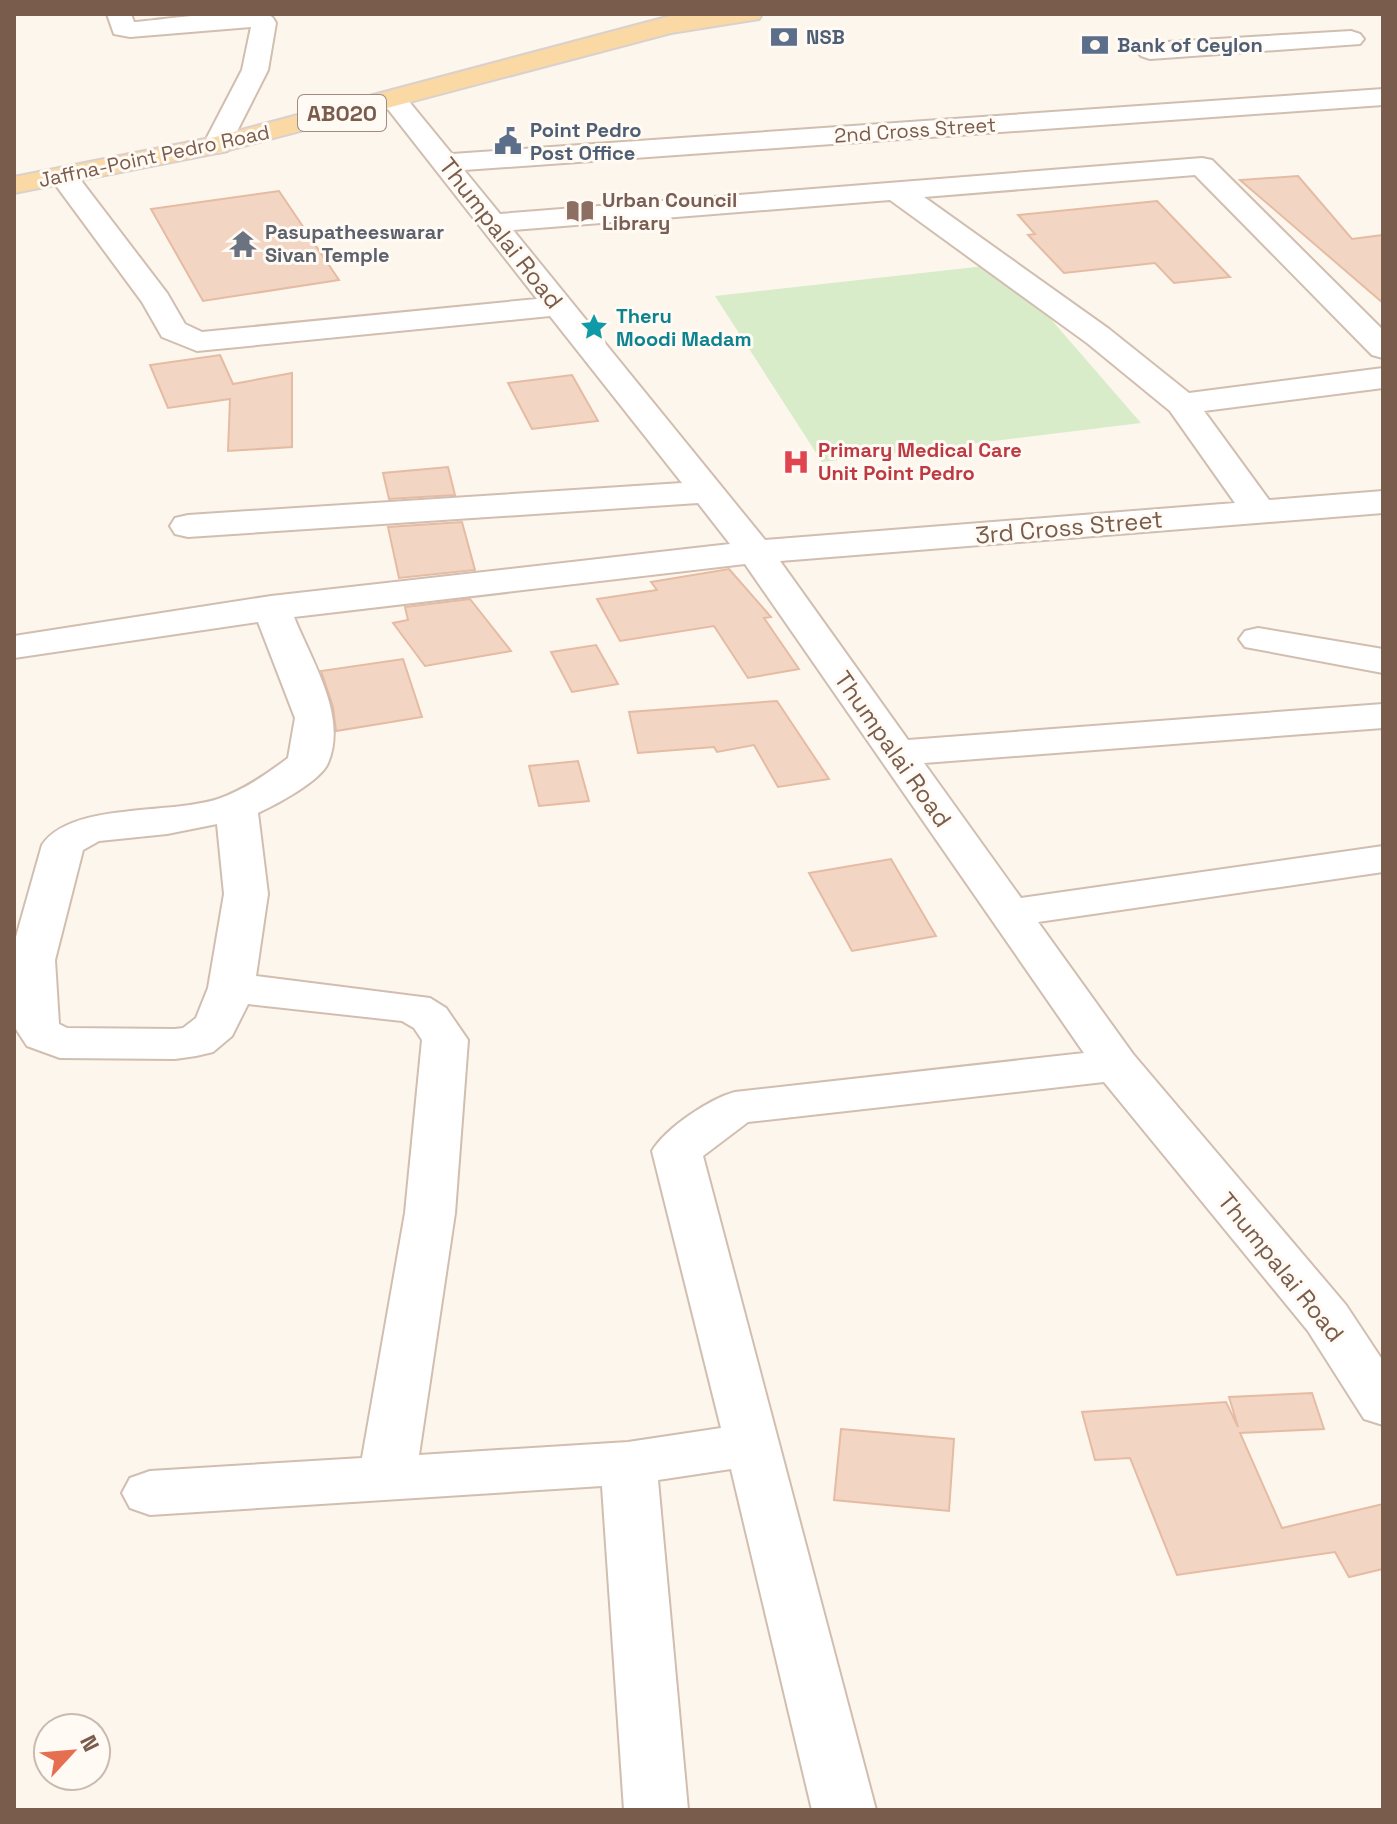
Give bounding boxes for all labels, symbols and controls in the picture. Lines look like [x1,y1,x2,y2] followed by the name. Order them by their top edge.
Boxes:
[769,22,799,52] bank icon: NSB
[806,24,845,50] place label: NSB
[1080,30,1110,60] bank icon: Bank of Ceylon
[1117,32,1263,58] place label: Bank of Ceylon
[298,95,386,131] road number: AB020
[833,111,997,149] street label: 2nd Cross Street
[530,117,642,166] place label: Point Pedro Post Office
[36,119,272,193] street label: Jaffna-Point Pedro Road
[493,126,523,156] public building icon: Point Pedro Post Office
[432,151,570,315] street label: Thumpalai Road
[602,187,737,236] place label: Urban Council Library
[565,196,595,226] library icon: Urban Council Library
[265,219,444,268] place label: Pasupatheeswarar Sivan Temple
[228,229,258,259] temple icon: Pasupatheeswarar Sivan Temple
[616,303,752,352] place label: Theru Moodi Madam
[579,312,609,342] place icon: Theru Moodi Madam
[818,437,1022,486] place label: Primary Medical Care Unit Point Pedro
[781,447,811,477] hospital icon: Primary Medical Care Unit Point Pedro
[974,503,1164,551] street label: 3rd Cross Street
[828,665,958,833] street label: Thumpalai Road
[1211,1186,1351,1348] street label: Thumpalai Road
[32,1712,112,1792] north arrow
[74,1730,106,1756] text: N

